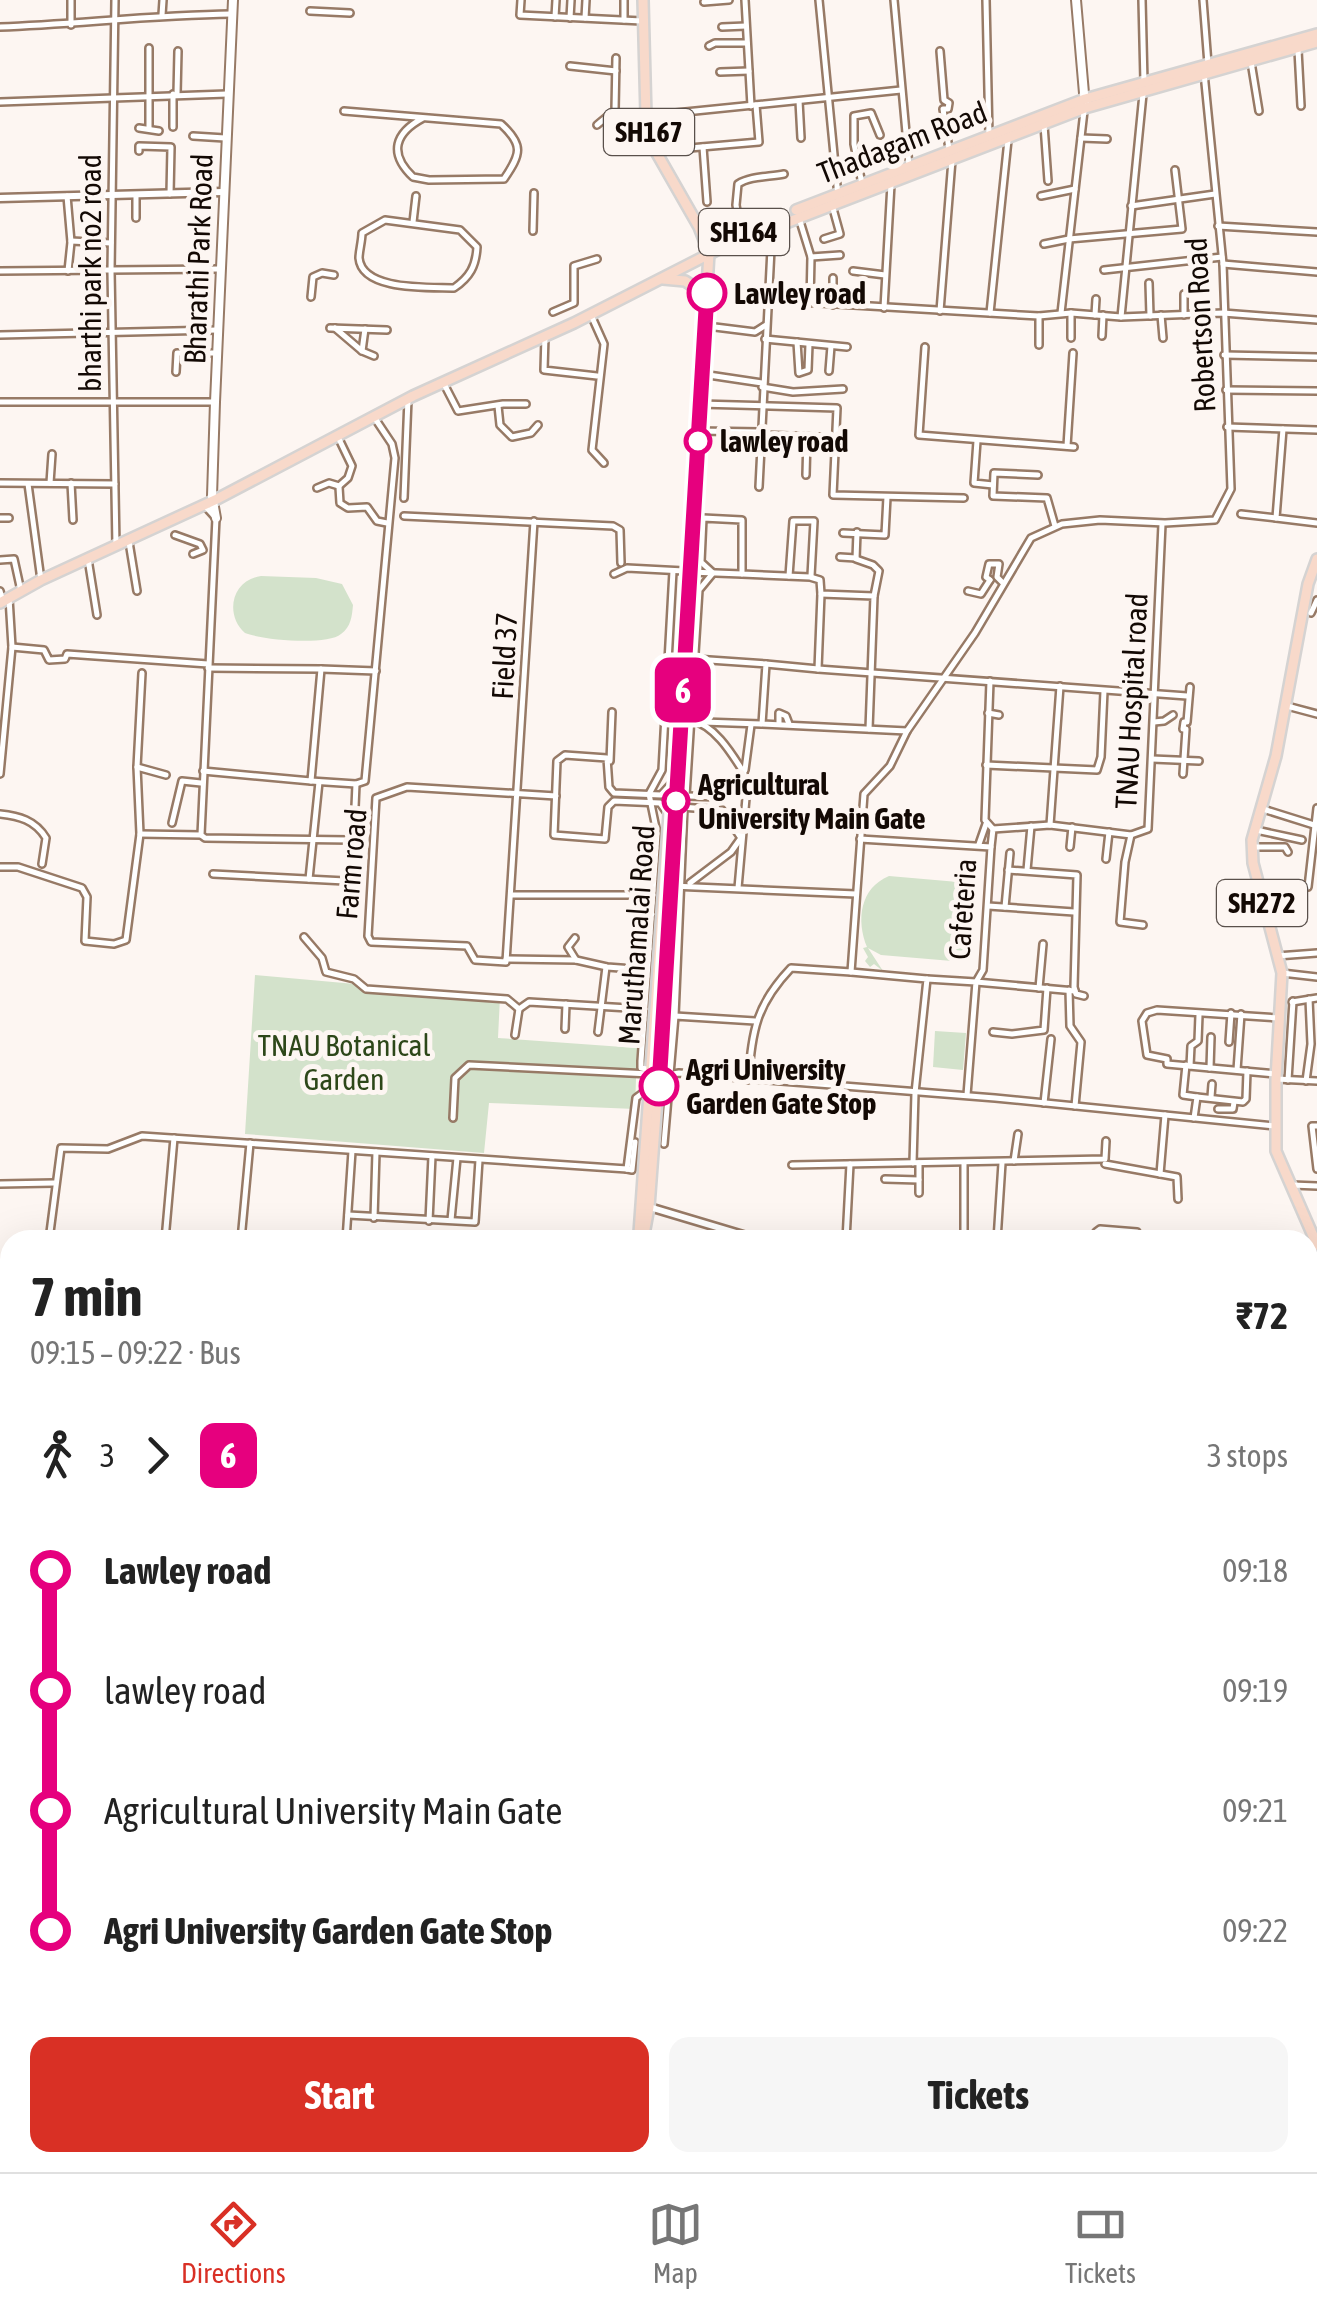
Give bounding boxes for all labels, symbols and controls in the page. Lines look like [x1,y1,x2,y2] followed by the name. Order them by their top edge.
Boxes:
[813,94,991,190] street label: Thadagam Road
[604,109,694,155] road number: SH167
[177,153,219,365] street label: Bharathi Park Road
[73,154,107,392] street label: bharthi park no2 road
[699,209,789,255] road number: SH164
[1178,237,1222,413] street label: Robertson Road
[688,274,726,312] marker: Lawley road
[734,276,866,310] place label: Lawley road
[720,424,848,458] place label: lawley road
[685,428,711,454] marker: lawley road
[1108,592,1154,810] street label: TNAU Hospital road
[485,612,523,700] street label: Field 37
[650,658,716,722] line badge: 6
[675,670,691,710] text: 6
[697,767,926,835] place label: Agricultural University Main Gate
[663,788,689,814] marker: Agricultural University Main Gate
[329,807,373,921] street label: Farm road
[611,824,661,1046] street label: Maruthamalai Road
[942,857,982,961] street label: Cafeteria
[1217,880,1307,926] road number: SH272
[258,1028,430,1096] park label: TNAU Botanical Garden
[685,1052,876,1120] place label: Agri University Garden Gate Stop
[640,1067,678,1105] marker: Agri University Garden Gate Stop
[30,1265,142,1328] text: 7 min
[1236,1294,1288,1337] text: ₹72
[30,1334,241,1371] text: 09:15 – 09:22 · Bus
[30,1428,85,1483] icon: walk
[130,1428,185,1483] icon: forward
[220,1435,237,1475] text: 6
[100,1437,115,1474] text: 3
[1207,1437,1288,1474] text: 3 stops
[104,1549,271,1592] text: Lawley road
[1222,1552,1288,1589] text: 09:18
[104,1669,267,1712] text: lawley road
[1222,1672,1288,1709] text: 09:19
[104,1789,563,1832] text: Agricultural University Main Gate
[1222,1792,1288,1829] text: 09:21
[104,1909,553,1952] text: Agri University Garden Gate Stop
[1222,1912,1288,1949] text: 09:22
[30,2037,649,2152] button: Start
[669,2037,1288,2152] button: Tickets
[181,2197,286,2289] tab: Directions
[648,2197,703,2289] tab: Map
[1065,2197,1136,2289] tab: Tickets

